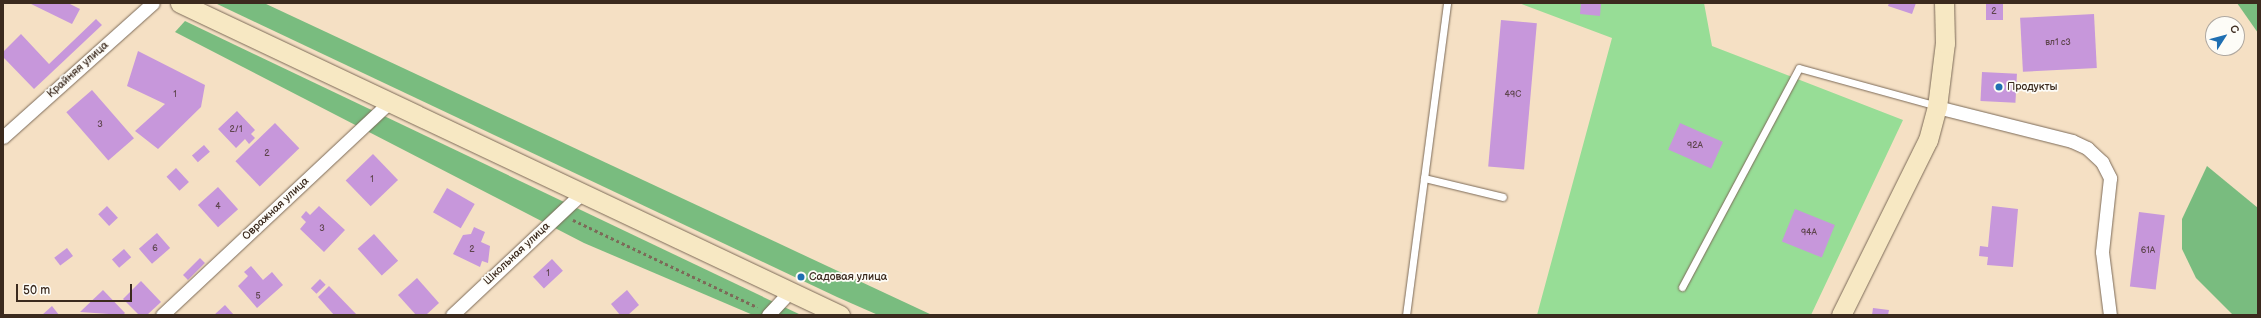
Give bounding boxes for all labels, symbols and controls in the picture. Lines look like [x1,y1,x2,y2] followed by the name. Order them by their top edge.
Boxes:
[1991,7,1997,17] house number: 2
[2205,16,2245,56] north arrow
[2227,22,2242,36] text: С
[2045,38,2071,48] house number: вл1 с3
[45,39,111,101] street label: Крайняя улица
[2007,80,2058,94] place label: Продукты
[1994,82,2004,92] marker: Продукты
[173,90,177,100] house number: 1
[1505,90,1521,100] house number: 49С
[97,120,103,130] house number: 3
[230,125,242,135] house number: 2/1
[1687,141,1703,151] house number: 92А
[264,149,270,159] house number: 2
[240,175,312,243] street label: Овражная улица
[370,175,374,185] house number: 1
[215,202,221,212] house number: 4
[481,220,553,288] street label: Школьная улица
[319,224,325,234] house number: 3
[1801,228,1817,238] house number: 94А
[152,244,158,254] house number: 6
[469,245,475,255] house number: 2
[2141,246,2155,256] house number: 61А
[546,269,550,279] house number: 1
[809,270,887,284] place label: Садовая улица
[796,272,806,282] marker: Садовая улица
[18,276,134,302] scale bar
[23,283,50,298] text: 50 m
[255,292,261,302] house number: 5

